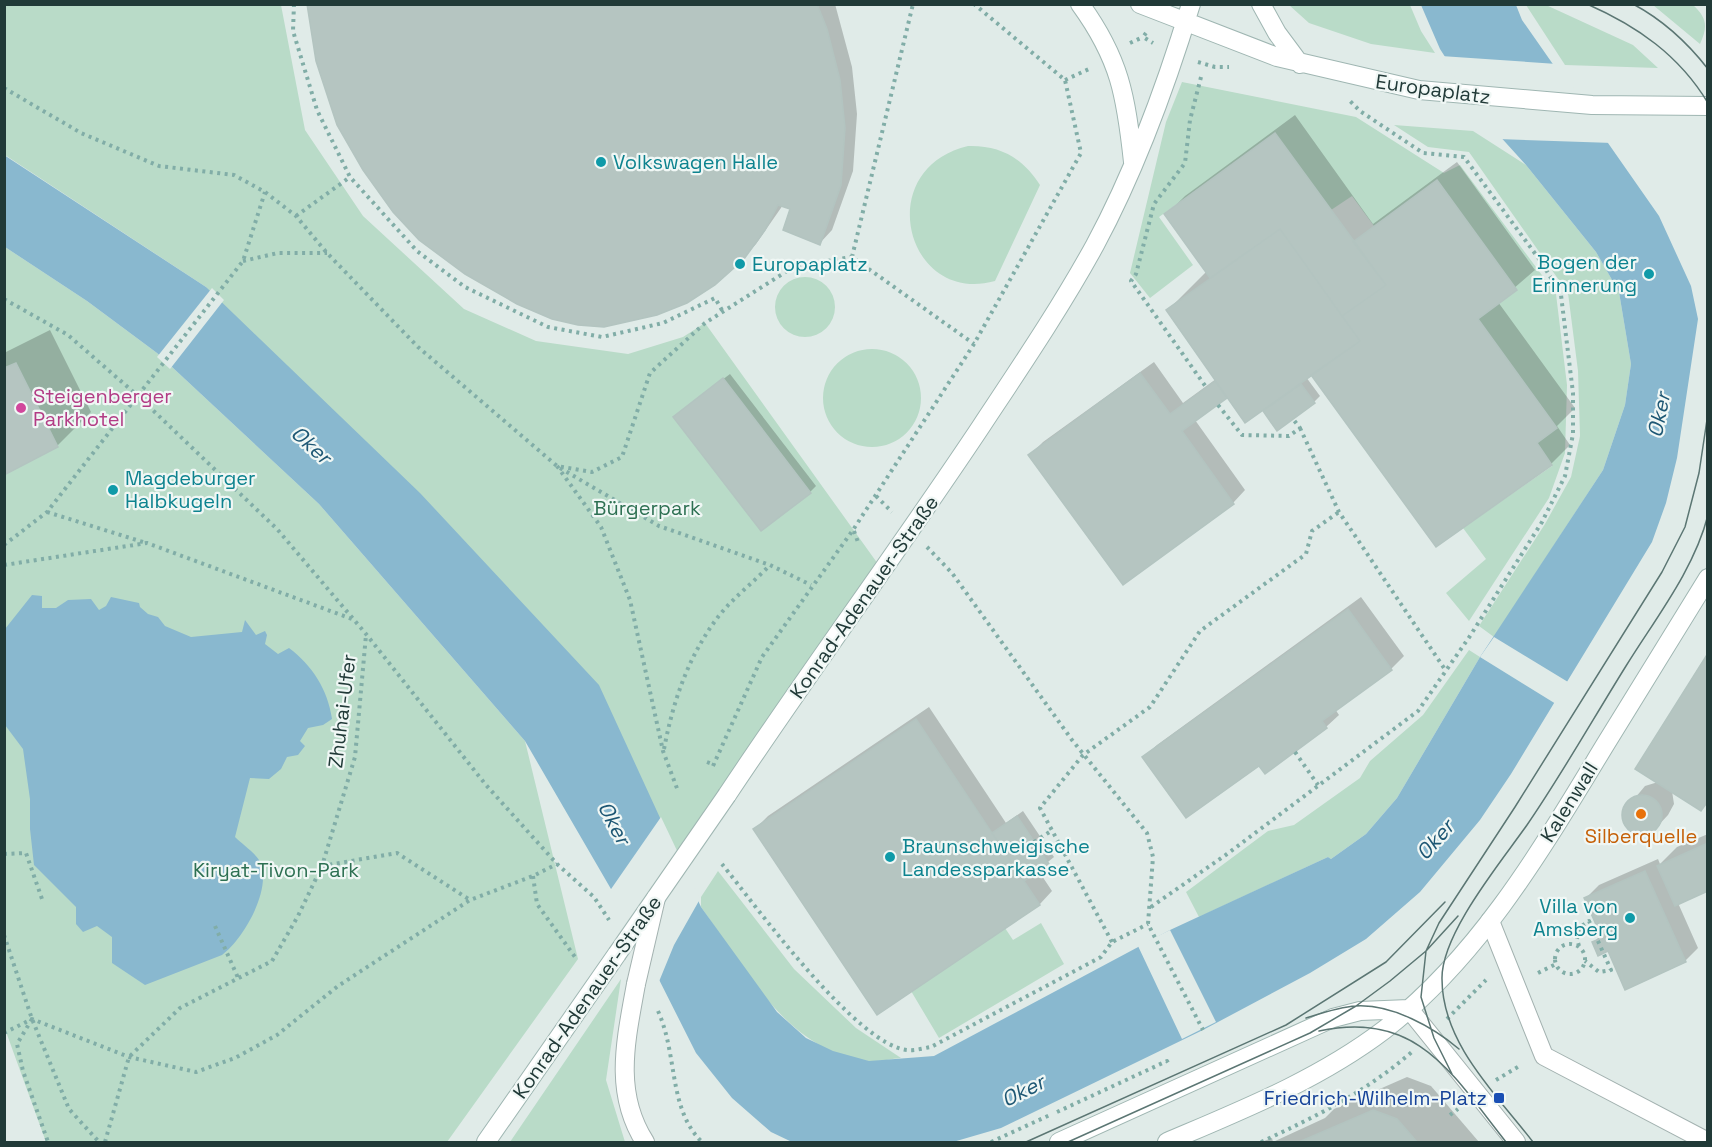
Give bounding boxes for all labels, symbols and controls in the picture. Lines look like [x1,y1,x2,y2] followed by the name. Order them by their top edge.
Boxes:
[1374,68,1492,110] street label: Europaplatz
[613,149,778,175] place label: Volkswagen Halle
[594,155,608,169] marker: Volkswagen Halle
[1532,249,1637,298] place label: Bogen der Erinnerung
[752,251,868,277] place label: Europaplatz
[733,257,747,271] marker: Europaplatz
[1642,267,1656,281] marker: Bogen der Erinnerung
[33,383,172,432] place label: Steigenberger Parkhotel
[1641,388,1676,440] water label: Oker
[14,401,28,415] marker: Steigenberger Parkhotel
[286,419,339,471] water label: Oker
[125,465,256,514] place label: Magdeburger Halbkugeln
[106,483,120,497] marker: Magdeburger Halbkugeln
[784,490,944,704] street label: Konrad-Adenauer-Straße
[593,495,701,521] park label: Bürgerpark
[322,652,362,770] street label: Zhuhai-Ufer
[1534,757,1604,847] street label: Kalenwall
[592,796,638,851] water label: Oker
[1634,807,1648,821] marker: Silberquelle
[1410,812,1461,866] water label: Oker
[1585,823,1697,849] place label: Silberquelle
[902,833,1090,882] place label: Braunschweigische Landessparkasse
[883,850,897,864] marker: Braunschweigische Landessparkasse
[193,857,359,883] park label: Kiryat-Tivon-Park
[507,890,667,1104] street label: Konrad-Adenauer-Straße
[1533,893,1618,942] place label: Villa von Amsberg
[1623,911,1637,925] marker: Villa von Amsberg
[997,1067,1051,1113] water label: Oker
[1264,1085,1487,1111] place label: Friedrich-Wilhelm-Platz
[1492,1091,1506,1105] marker: Friedrich-Wilhelm-Platz

